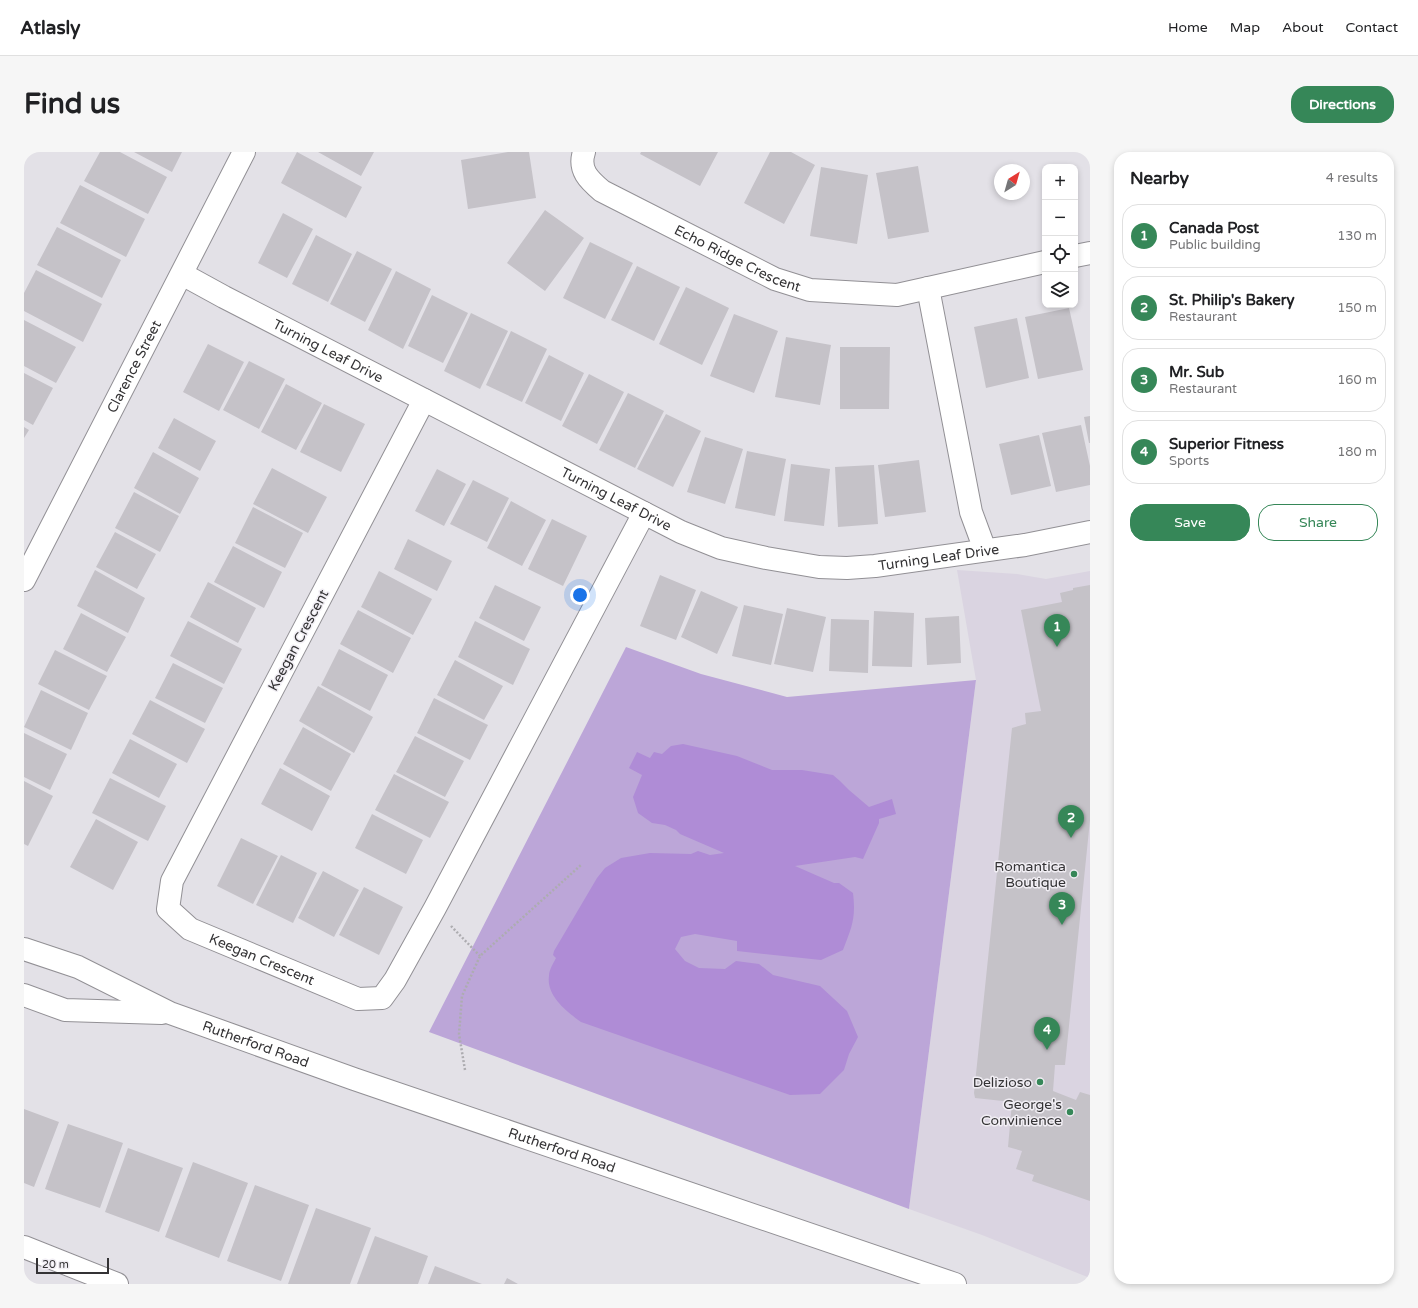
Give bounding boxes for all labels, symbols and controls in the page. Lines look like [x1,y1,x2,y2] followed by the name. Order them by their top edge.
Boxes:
[20,17,80,39] text: Atlasly
[1168,19,1208,36] text: Home
[1230,19,1260,36] text: Map
[1282,19,1324,36] text: About
[1346,19,1398,36] text: Contact
[1291,86,1394,123] button: Directions
[24,87,120,121] text: Find us
[994,164,1030,200] north arrow
[1042,164,1078,308] map controls
[1042,164,1078,200] button: +
[1130,168,1189,189] text: Nearby
[1326,170,1378,186] text: 4 results
[1042,200,1078,236] button: −
[1169,219,1259,237] text: Canada Post
[671,221,803,296] street label: Echo Ridge Crescent
[1140,228,1148,244] text: 1
[1337,228,1377,244] text: 130 m
[1042,236,1078,272] button: locate
[1169,237,1261,253] text: Public building
[1042,272,1078,308] button: layers
[1169,291,1295,309] text: St. Philip's Bakery
[1140,300,1148,316] text: 2
[1337,300,1377,316] text: 150 m
[1169,309,1237,325] text: Restaurant
[270,316,386,386] street label: Turning Leaf Drive
[103,317,165,416] street label: Clarence Street
[1169,363,1224,381] text: Mr. Sub
[1140,372,1148,388] text: 3
[1337,372,1377,388] text: 160 m
[1169,381,1237,397] text: Restaurant
[1169,435,1284,453] text: Superior Fitness
[1140,444,1148,460] text: 4
[1337,444,1377,460] text: 180 m
[1169,453,1209,469] text: Sports
[558,464,674,535] street label: Turning Leaf Drive
[1130,504,1250,541] button: Save
[1258,504,1378,541] button: Share
[877,541,1000,574] street label: Turning Leaf Drive
[570,585,590,605] your location
[265,586,333,694] street label: Keegan Crescent
[1044,614,1070,647] pin: 1
[1058,805,1084,838] pin: 2
[994,858,1066,891] place label: Romantica Boutique
[1069,869,1079,879] marker: Romantica Boutique
[1049,892,1075,925] pin: 3
[207,930,318,989] street label: Keegan Crescent
[200,1017,311,1071] street label: Rutherford Road
[1034,1017,1060,1050] pin: 4
[973,1074,1032,1091] place label: Delizioso
[1035,1077,1045,1087] marker: Delizioso
[981,1096,1062,1129] place label: George's Convinience
[1065,1107,1075,1117] marker: George's Convinience
[506,1124,618,1177] street label: Rutherford Road
[36,1256,109,1275] scale bar
[42,1258,69,1271] text: 20 m

